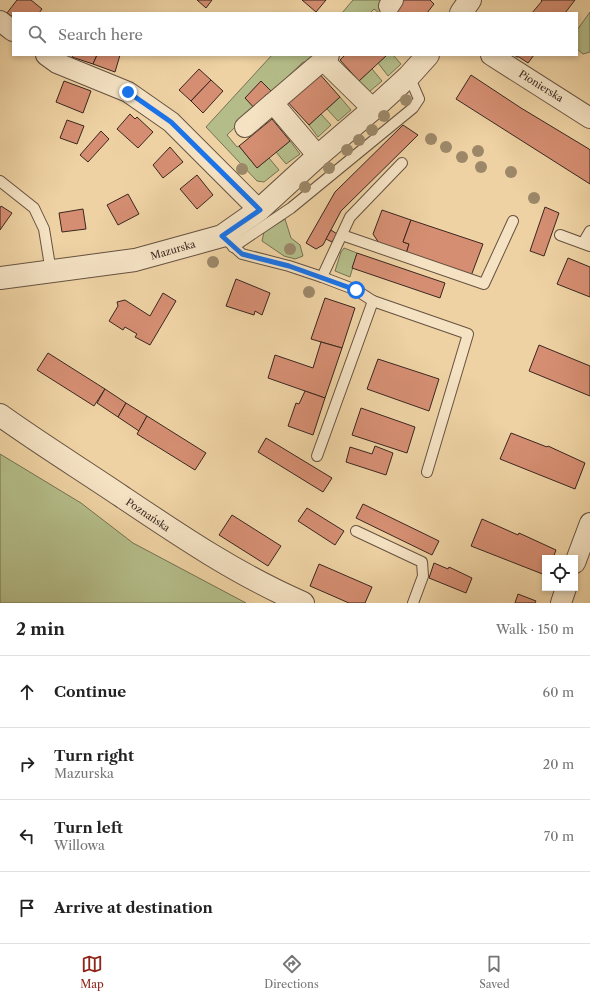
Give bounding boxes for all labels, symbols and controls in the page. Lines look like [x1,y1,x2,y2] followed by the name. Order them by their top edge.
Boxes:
[12,12,578,56] search box
[26,23,48,45] icon: search
[58,25,143,44] text: Search here
[516,67,566,105] street label: Pionierska
[119,83,137,101] route end
[149,237,198,263] street label: Mazurska
[347,281,365,299] route start
[123,495,173,535] street label: Poznańska
[542,555,578,591] map controls
[542,555,578,591] button: locate
[16,619,65,639] text: 2 min
[496,621,574,637] text: Walk · 150 m
[16,681,38,703] icon: ahead
[54,682,126,701] text: Continue
[543,684,574,700] text: 60 m
[54,746,134,765] text: Turn right
[16,753,38,775] icon: right
[543,756,574,772] text: 20 m
[54,765,114,781] text: Mazurska
[54,818,123,837] text: Turn left
[16,825,38,847] icon: left
[544,828,574,844] text: 70 m
[54,837,105,853] text: Willowa
[16,897,38,919] icon: arrive
[54,898,213,917] text: Arrive at destination
[80,953,104,991] tab: Map
[264,953,319,991] tab: Directions
[479,953,510,991] tab: Saved

